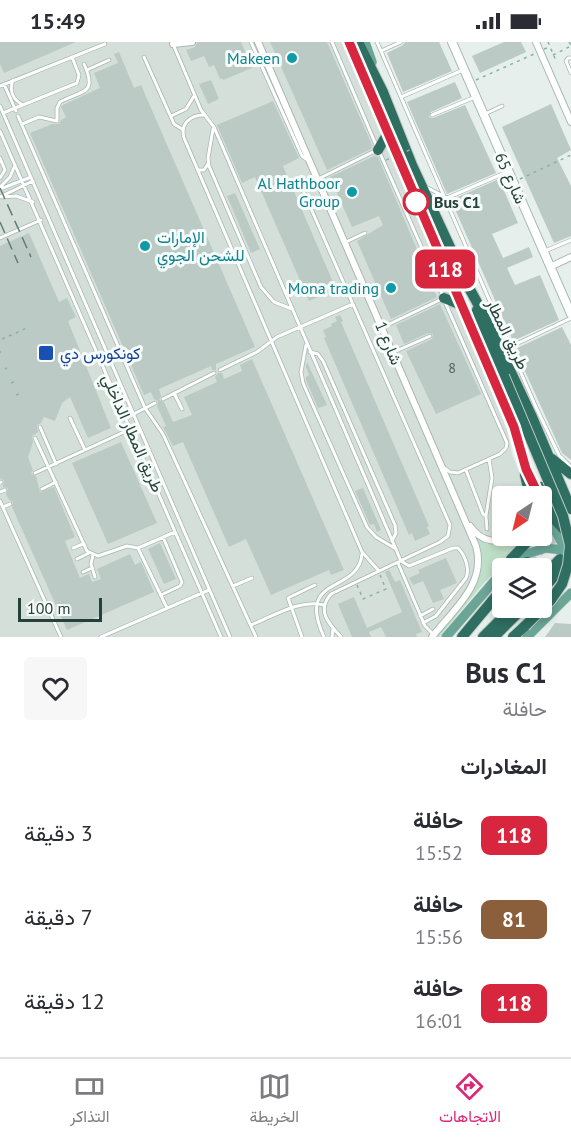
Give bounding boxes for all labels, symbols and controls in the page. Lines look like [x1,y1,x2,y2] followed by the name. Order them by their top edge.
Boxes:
[30,7,86,35] text: 15:49
[227,48,280,68] place label: Makeen
[285,51,299,65] marker: Makeen
[489,149,531,208] street label: شارع 65
[258,173,341,211] place label: Al Hathboor Group
[345,185,359,199] marker: Al Hathboor Group
[403,189,429,215] marker: Bus C1
[434,192,481,212] place label: Bus C1
[157,227,245,269] place label: الإمارات للشحن الجوي
[138,239,152,253] marker: الإمارات للشحن الجوي
[410,250,480,288] line badge: 118
[427,256,463,283] text: 118
[288,278,379,298] place label: Mona trading
[384,281,398,295] marker: Mona trading
[481,294,534,373] street label: طريق المطار
[369,318,407,368] street label: شارع 1
[60,343,140,367] place label: كونكورس دي
[37,344,55,362] marker: كونكورس دي
[448,359,456,377] house number: 8
[94,371,168,497] street label: طريق المطار الداخلي
[492,486,552,546] north arrow
[492,486,552,618] map controls
[492,558,552,618] button: layers
[18,595,102,622] scale bar
[27,598,70,618] text: 100 m
[465,654,547,691] text: Bus C1
[24,657,87,720] button: heart
[502,696,547,722] text: حافلة
[461,752,547,780] text: المغادرات
[413,806,463,834] text: حافلة
[24,819,93,847] text: 3 دقيقة
[496,822,532,849] text: 118
[415,840,463,866] text: 15:52
[413,890,463,918] text: حافلة
[24,903,93,931] text: 7 دقيقة
[502,906,526,933] text: 81
[415,924,463,950] text: 15:56
[413,974,463,1002] text: حافلة
[24,987,105,1015] text: 12 دقيقة
[496,990,532,1017] text: 118
[415,1008,463,1034] text: 16:01
[70,1070,110,1131] tab: التذاكر
[250,1070,299,1131] tab: الخريطة
[439,1070,501,1131] tab: الاتجاهات

